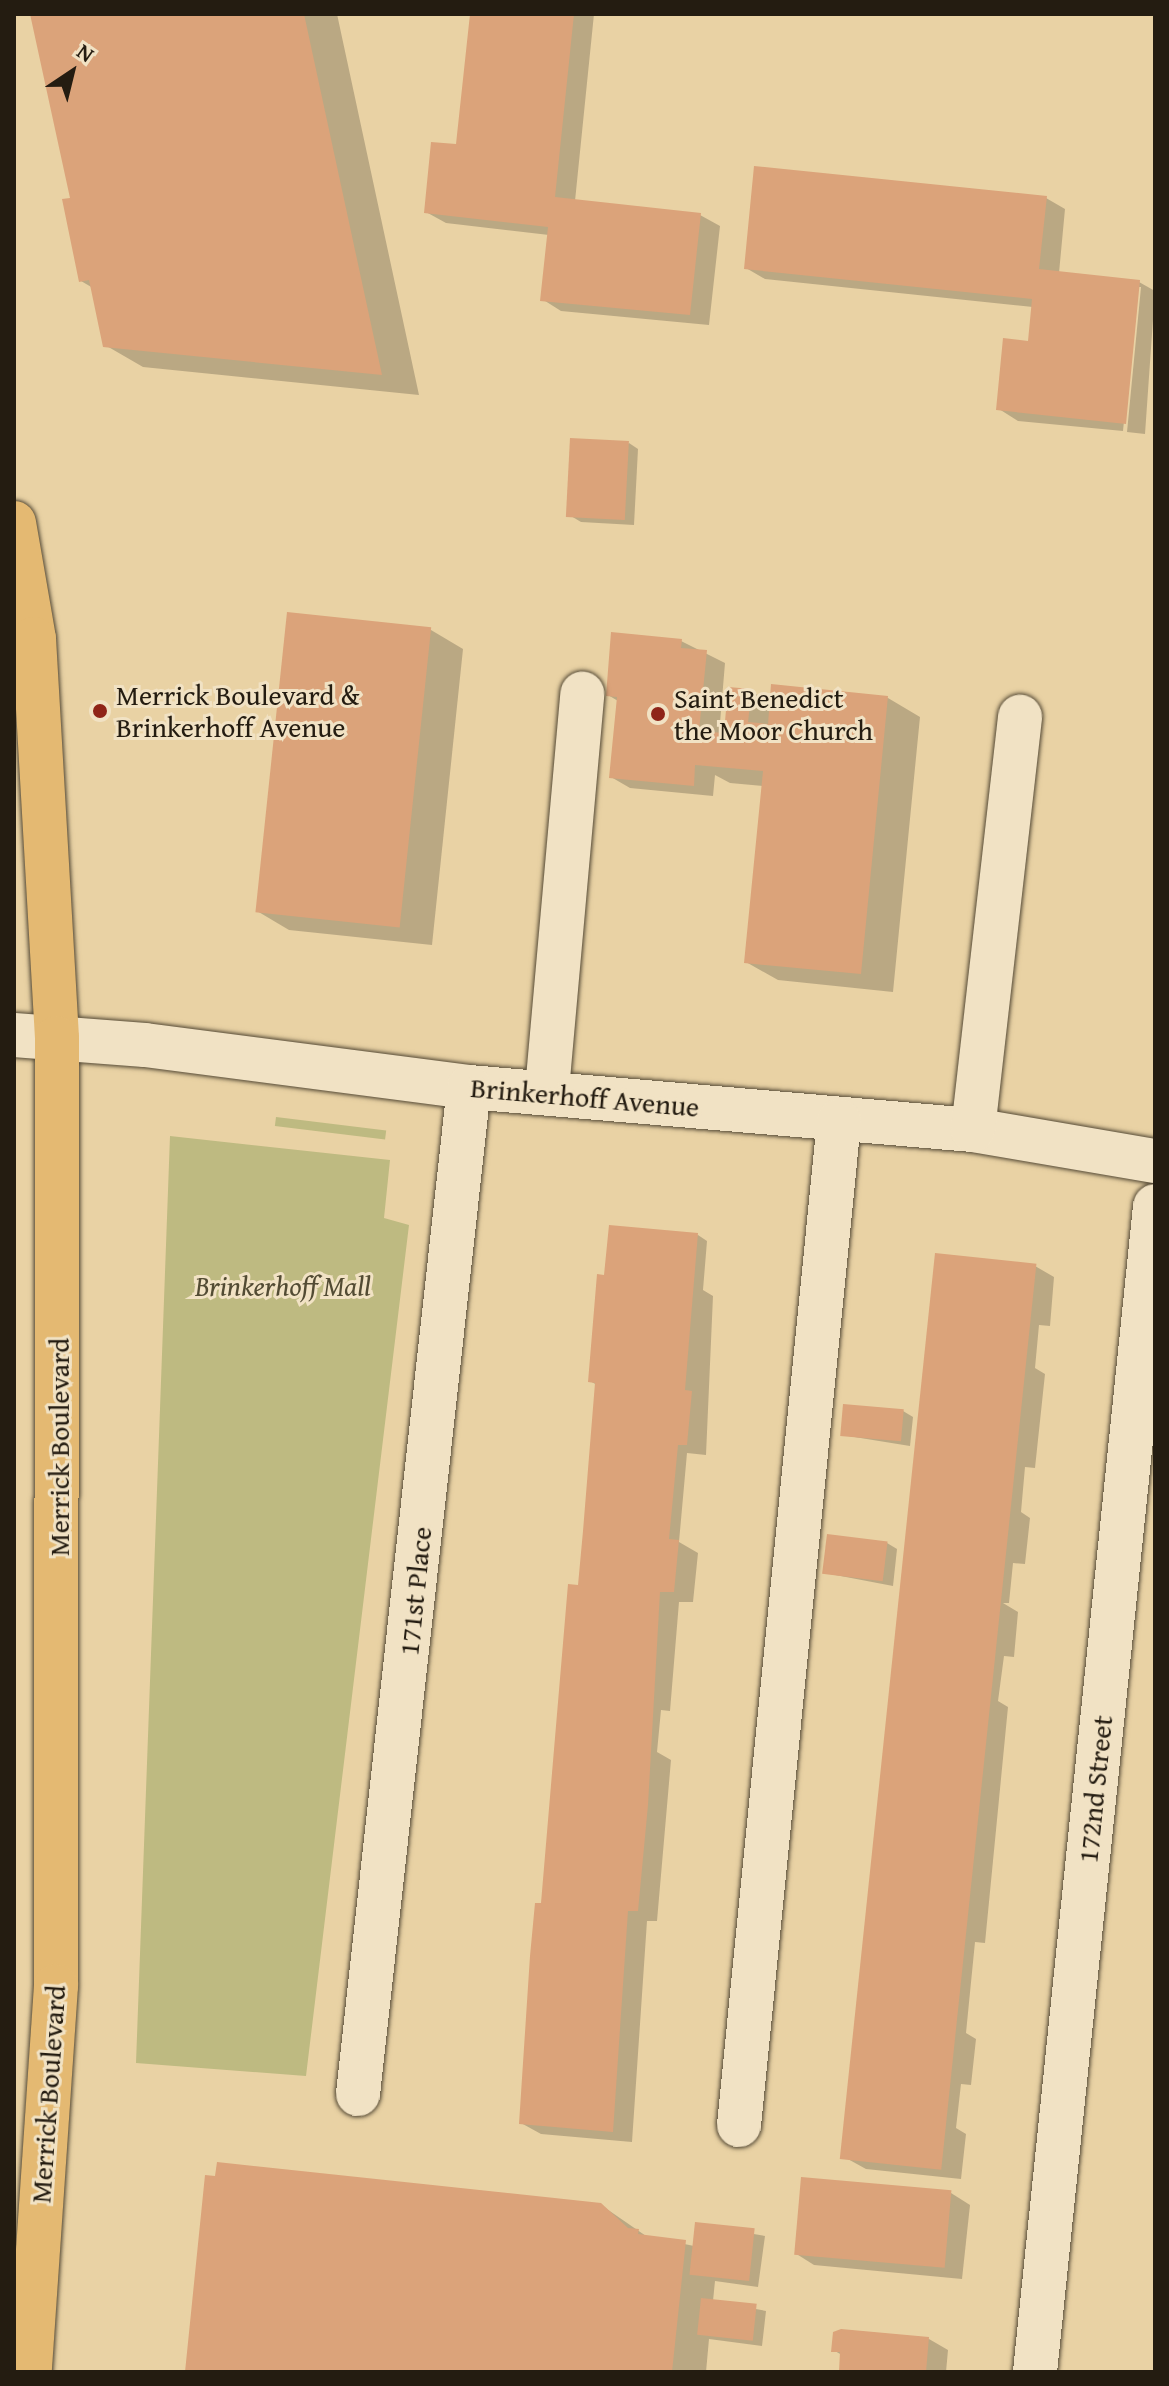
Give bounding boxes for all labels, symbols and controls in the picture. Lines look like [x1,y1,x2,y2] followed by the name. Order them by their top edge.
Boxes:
[32,32,112,112] north arrow
[71,35,101,70] text: N
[116,678,360,744] place label: Merrick Boulevard & Brinkerhoff Avenue
[674,681,873,747] place label: Saint Benedict the Moor Church
[91,702,109,720] marker: Merrick Boulevard & Brinkerhoff Avenue
[649,705,667,723] marker: Saint Benedict the Moor Church
[469,1070,701,1124] street label: Brinkerhoff Avenue
[195,1269,371,1303] park label: Brinkerhoff Mall
[42,1338,76,1556] street label: Merrick Boulevard
[392,1525,438,1657] street label: 171st Place
[1071,1714,1119,1864] street label: 172nd Street
[24,1984,72,2204] street label: Merrick Boulevard

